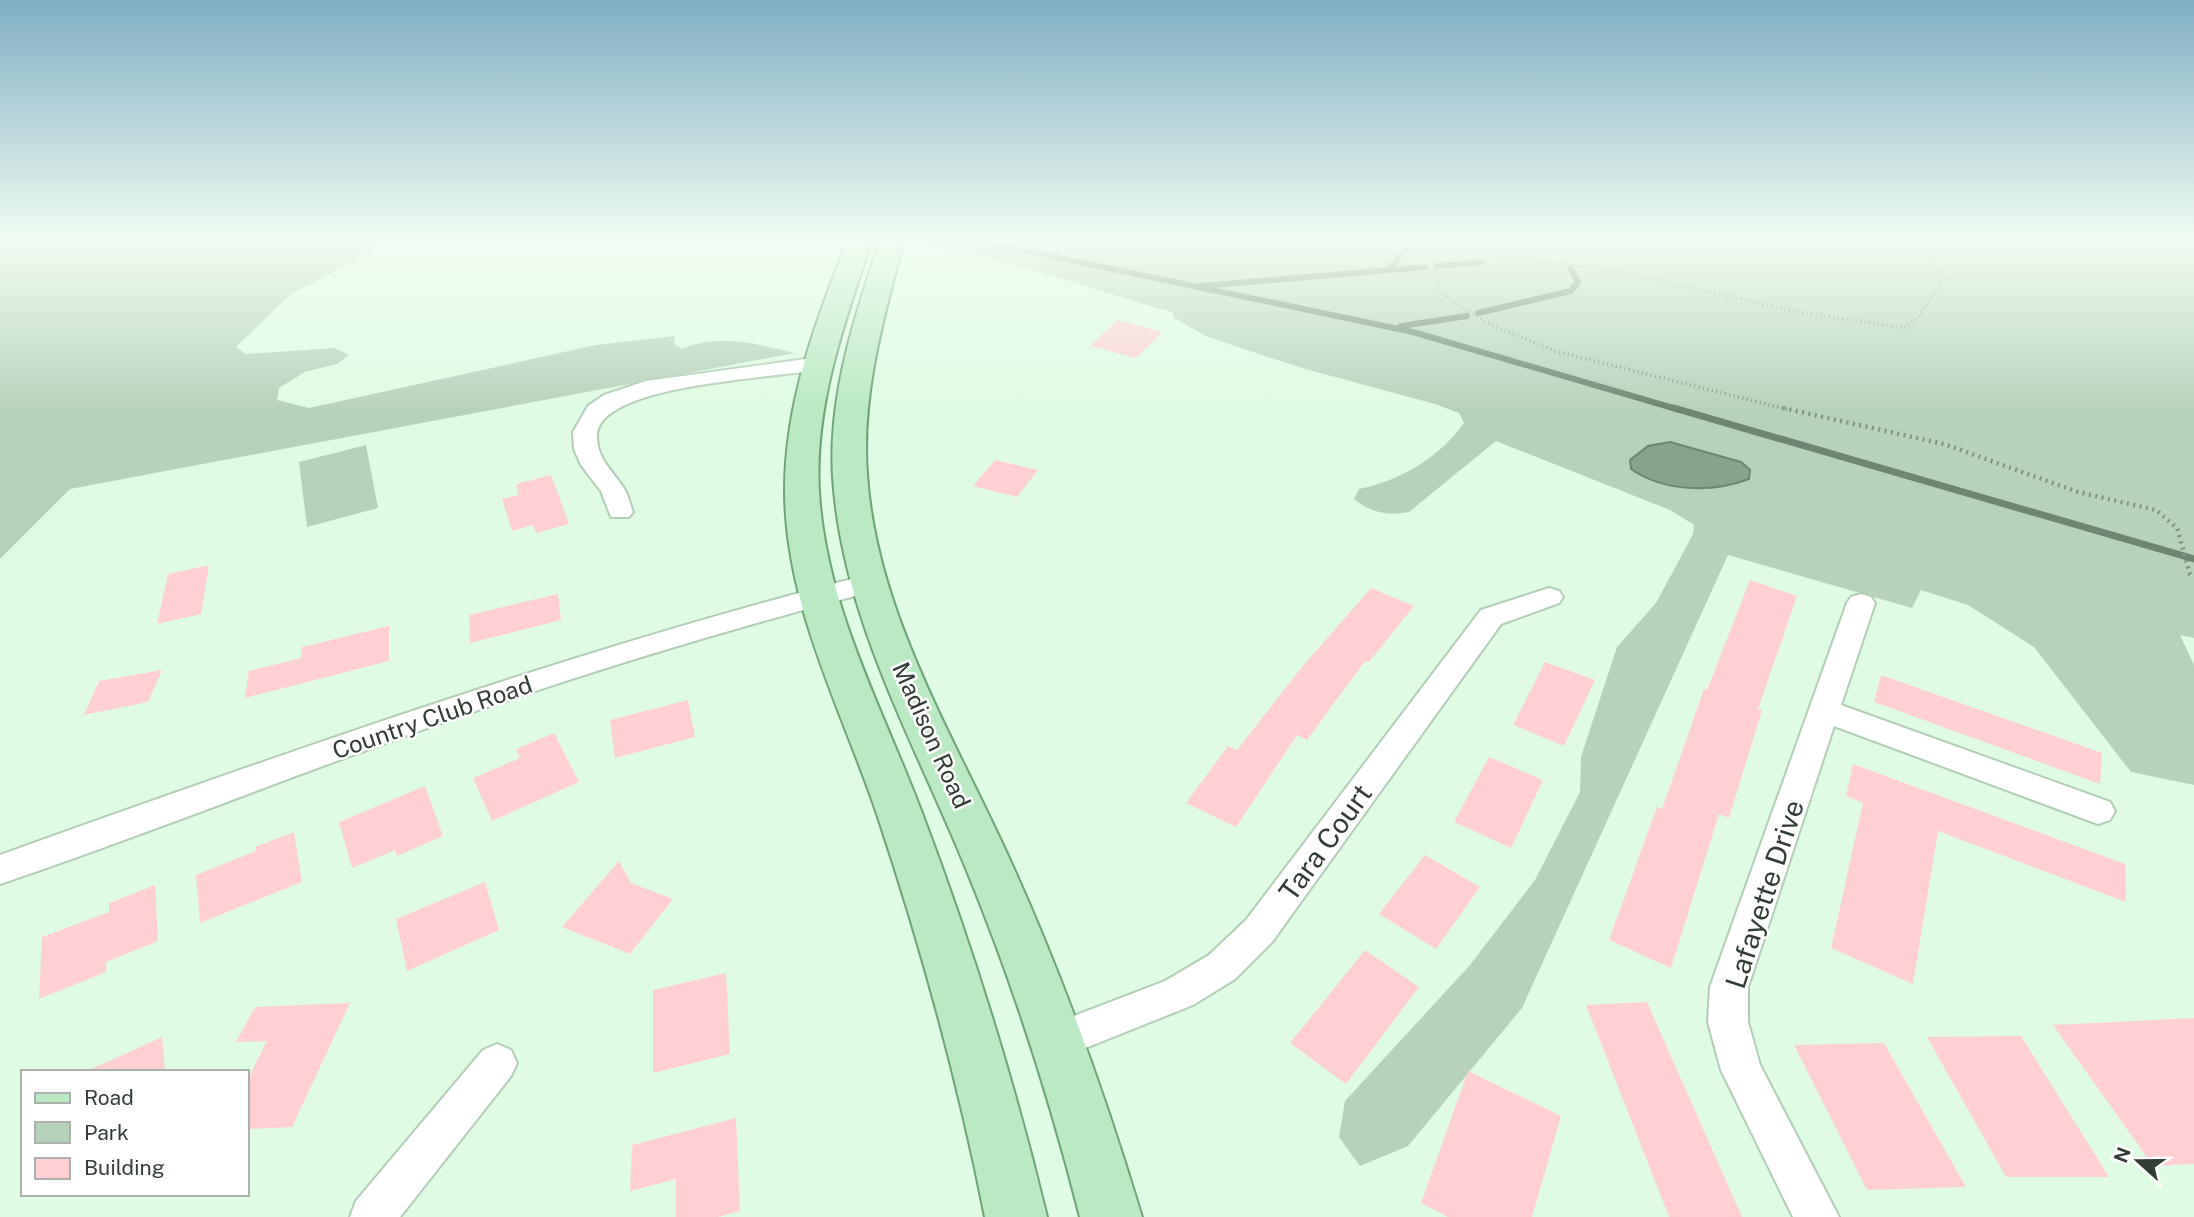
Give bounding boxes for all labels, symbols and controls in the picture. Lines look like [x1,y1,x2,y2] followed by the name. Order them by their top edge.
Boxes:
[887,658,977,812] street label: Madison Road
[328,670,536,764] street label: Country Club Road
[1272,777,1378,907] street label: Tara Court
[1718,796,1810,992] street label: Lafayette Drive
[21,1070,248,1196] legend
[84,1085,134,1110] text: Road
[84,1120,129,1145] text: Park
[2103,1126,2173,1196] north arrow
[2109,1144,2135,1166] text: N
[84,1155,165,1180] text: Building

